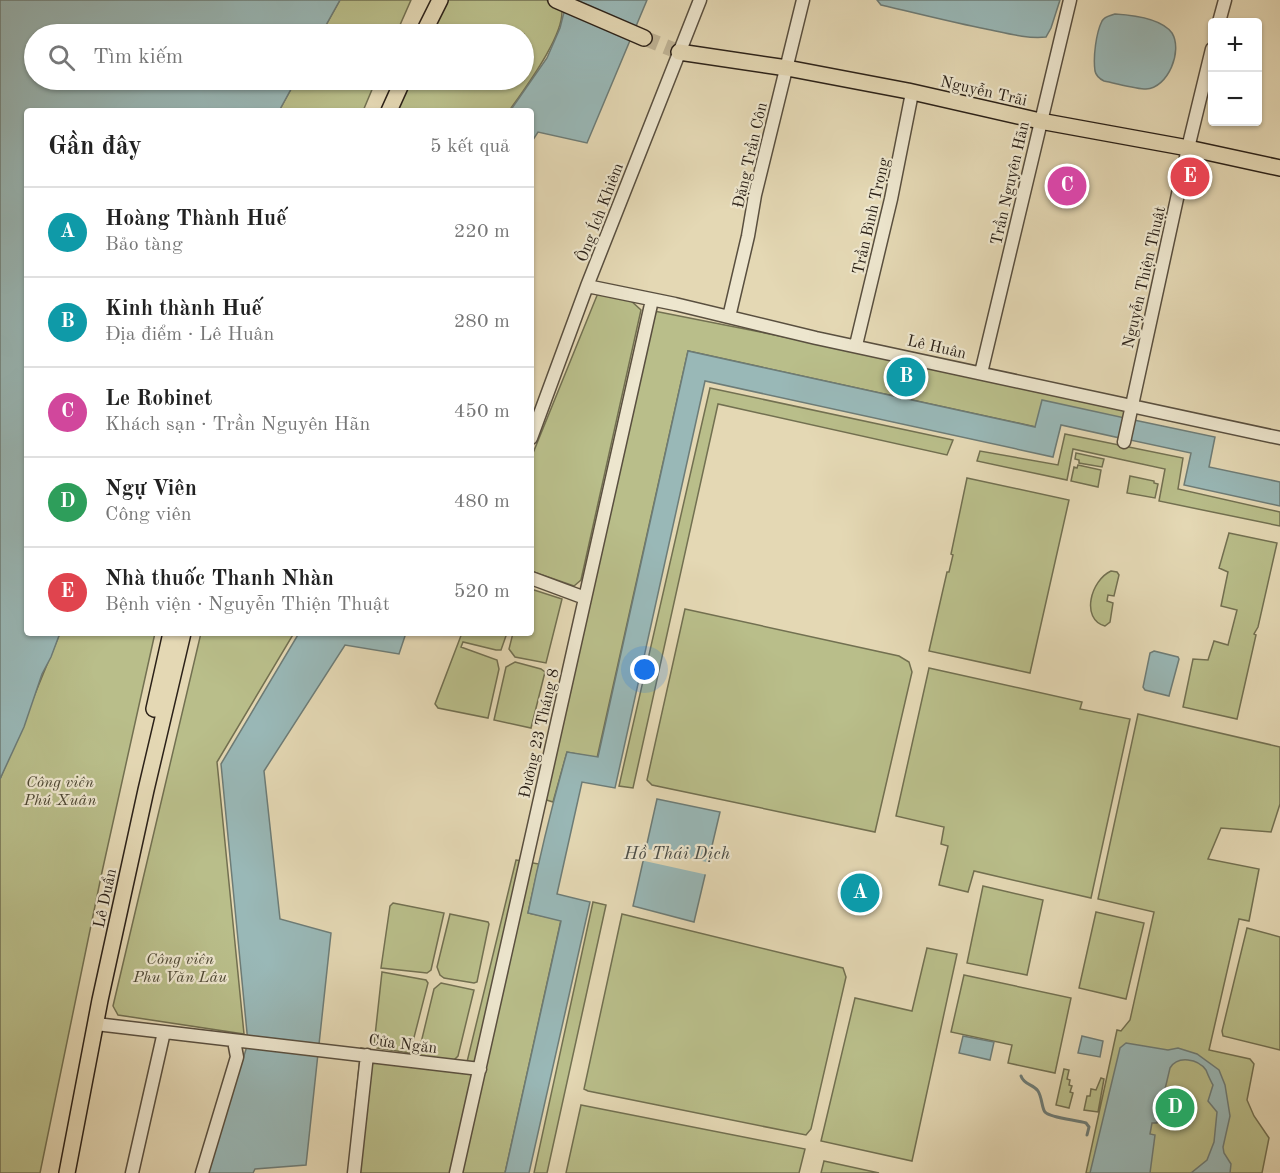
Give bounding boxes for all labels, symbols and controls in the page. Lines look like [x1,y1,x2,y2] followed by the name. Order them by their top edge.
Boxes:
[1208,18,1262,126] map controls
[1208,18,1262,72] button: +
[24,24,534,90] search box
[45,41,78,74] icon: search
[93,46,183,68] text: Tìm kiếm
[939,71,1029,110] street label: Nguyễn Trãi
[1208,72,1262,126] button: −
[728,100,771,210] street label: Đặng Trần Côn
[986,119,1033,247] street label: Trần Nguyên Hãn
[48,134,142,160] text: Gần đây
[430,137,510,157] text: 5 kết quả
[1170,154,1210,200] pin: E
[848,155,893,276] street label: Trần Bình Trọng
[571,159,627,264] street label: Ông Ích Khiêm
[1048,164,1086,208] pin: C
[1118,204,1169,350] street label: Nguyễn Thiện Thuật
[105,208,287,230] text: Hoàng Thành Huế
[60,222,75,242] text: A
[454,222,510,242] text: 220 m
[105,235,183,255] text: Bảo tàng
[105,298,262,320] text: Kinh thành Huế
[60,312,75,332] text: B
[454,312,510,332] text: 280 m
[105,325,274,345] text: Địa điểm · Lê Huân
[905,333,968,363] street label: Lê Huân
[886,354,926,400] pin: B
[105,388,212,410] text: Le Robinet
[61,402,74,422] text: C
[454,402,510,422] text: 450 m
[105,415,370,435] text: Khách sạn · Trần Nguyên Hãn
[105,478,197,500] text: Ngự Viên
[60,492,75,512] text: D
[454,492,510,512] text: 480 m
[105,505,192,525] text: Công viên
[105,568,334,590] text: Nhà thuốc Thanh Nhàn
[61,582,74,602] text: E
[454,582,510,602] text: 520 m
[105,595,390,615] text: Bệnh viện · Nguyễn Thiện Thuật
[630,655,659,684] your location
[517,667,563,800] street label: Đường 23 Tháng 8
[23,775,96,809] park label: Công viên Phú Xuân
[623,844,730,863] water label: Hồ Thái Dịch
[90,867,120,929] street label: Lê Duẩn
[840,870,880,916] pin: A
[132,952,227,986] park label: Công viên Phu Văn Lâu
[367,1033,438,1057] street label: Cửa Ngăn
[1156,1086,1194,1130] pin: D

